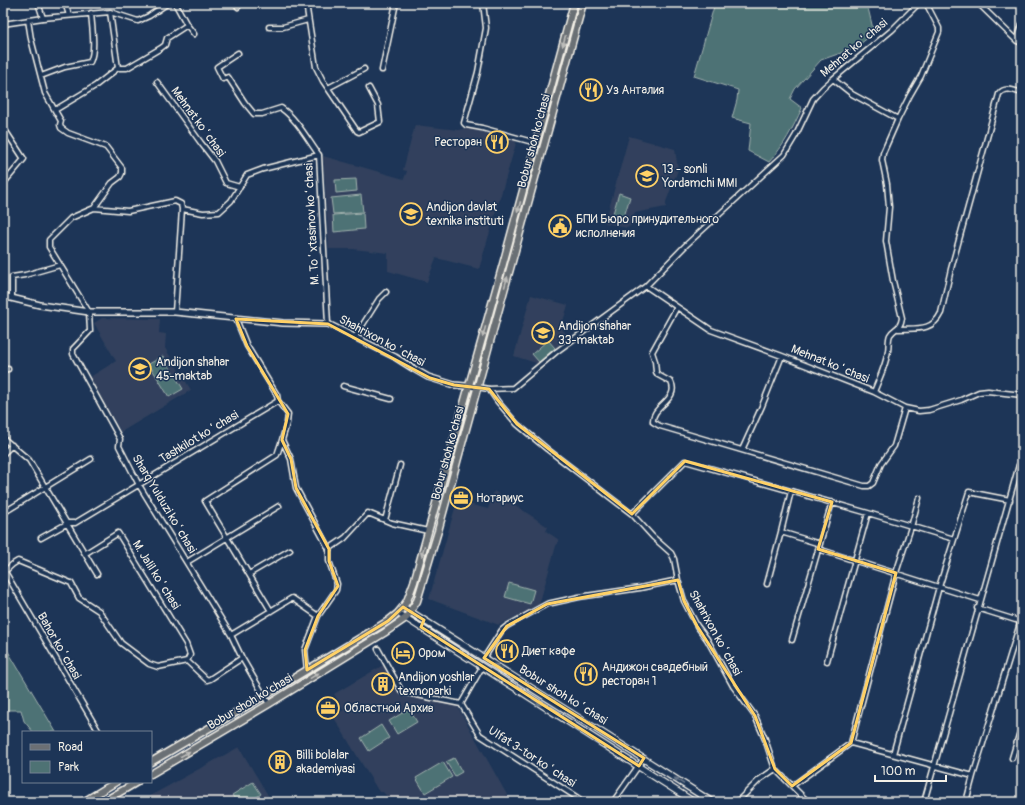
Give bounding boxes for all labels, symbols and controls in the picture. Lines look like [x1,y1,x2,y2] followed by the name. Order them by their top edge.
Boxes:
[817,16,891,80] street label: Mehnat koʻchasi
[561,34,567,47] one-way arrow
[578,77,604,103] restaurant icon: Уз Анталия
[606,83,665,98] place label: Уз Анталия
[168,84,228,160] street label: Mehnat koʻchasi
[514,93,554,189] street label: Bobur shoh ko'chasi
[484,129,510,155] restaurant icon: Ресторан
[435,135,482,150] place label: Ресторан
[661,162,738,191] place label: 13 - sonli Yordamchi MMI
[301,163,323,285] street label: M. Toʻxtasinov koʻchasi
[634,163,660,189] school or university icon: 13 - sonli Yordamchi MMI
[425,200,504,229] place label: Andijon davlat texnika instituti
[398,201,424,227] school or university icon: Andijon davlat texnika instituti
[516,201,522,213] one-way arrow
[576,212,720,241] place label: БПИ Бюро принудительного исполнения
[547,213,573,239] public building icon: БПИ Бюро принудительного исполнения
[504,276,510,288] one-way arrow
[336,312,428,370] street label: Shahrixon koʻchasi
[558,319,632,348] place label: Andijon shahar 33-maktab
[530,320,556,346] school or university icon: Andijon shahar 33-maktab
[481,326,487,338] one-way arrow
[789,341,871,387] street label: Mehnat koʻchasi
[156,355,230,384] place label: Andijon shahar 45-maktab
[127,356,153,382] school or university icon: Andijon shahar 45-maktab
[428,405,468,501] street label: Bobur shoh ko'chasi
[157,407,241,467] street label: Tashkilot koʻchasi
[129,452,199,556] street label: Sharq Yulduzi koʻchasi
[448,485,474,511] office icon: Нотариус
[476,491,524,506] place label: Нотариус
[129,538,183,612] street label: M. Jalil koʻchasi
[419,545,425,558] one-way arrow
[685,588,745,678] street label: Shahrixon koʻchasi
[34,610,84,682] street label: Bahor koʻchasi
[494,638,520,664] restaurant icon: Диет кафе
[390,640,416,666] hotel icon: Ором
[521,644,575,659] place label: Диет кафе
[418,646,446,661] place label: Ором
[602,660,708,689] place label: Андижон свадебный ресторан 1
[573,661,599,687] restaurant icon: Андижон свадебный ресторан 1
[516,662,610,728] street label: Bobur shoh koʻchasi
[493,663,503,671] one-way arrow
[397,670,475,699] place label: Andijon yoshlar texnoparki
[205,671,295,733] street label: Bobur shoh ko'chasi
[370,671,396,697] building icon: Andijon yoshlar texnoparki
[308,673,320,680] one-way arrow
[315,695,341,721] office icon: Областной Архив
[532,698,542,706] one-way arrow
[344,701,434,716] place label: Областной Архив
[485,723,579,791] street label: Ulfat 3-tor koʻchasi
[22,731,152,783] legend
[58,740,83,755] text: Road
[296,748,355,777] place label: Billi bolalar akademiyasi
[267,749,293,775] building icon: Billi bolalar akademiyasi
[179,750,191,757] one-way arrow
[875,757,946,783] scale bar
[58,760,79,775] text: Park
[881,764,916,779] text: 100 m
[674,777,684,785] one-way arrow

